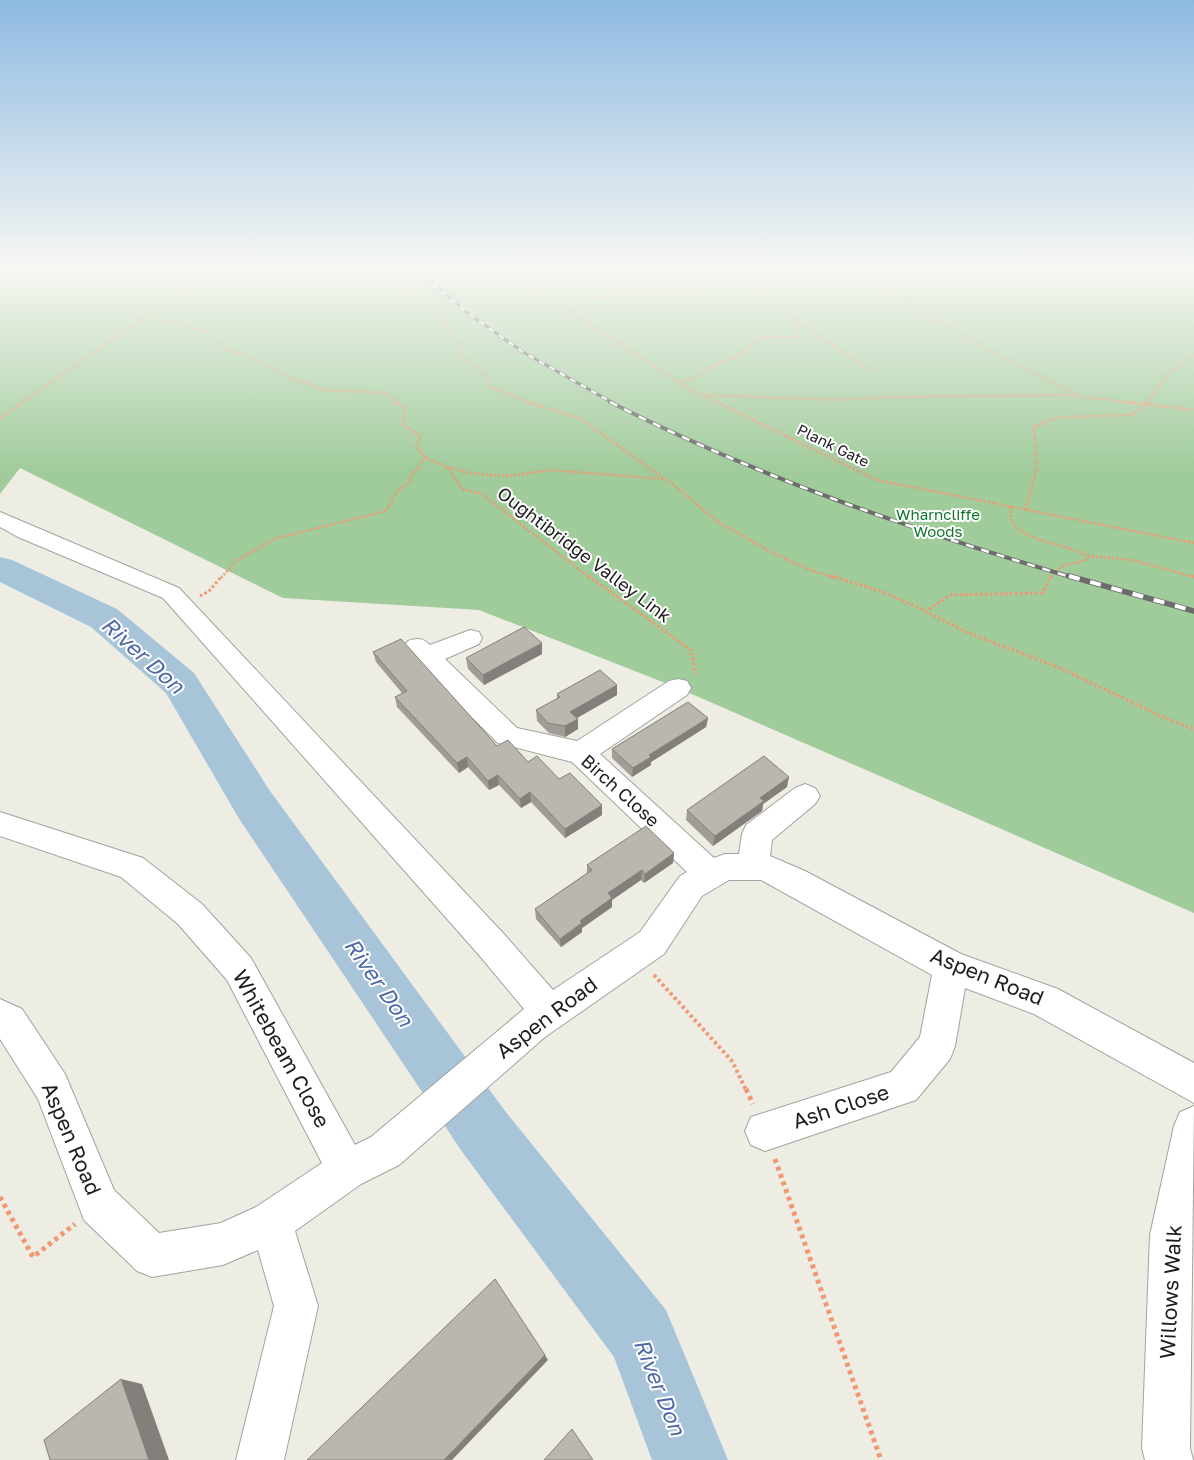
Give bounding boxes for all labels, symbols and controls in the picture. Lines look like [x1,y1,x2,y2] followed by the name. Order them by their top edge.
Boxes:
[794,420,873,470] street label: Plank Gate
[493,482,676,627] street label: Oughtibridge Valley Link
[896,505,980,540] park label: Wharncliffe Woods
[97,611,191,700] water label: River Don
[577,749,664,831] street label: Birch Close
[339,932,420,1032] water label: River Don
[927,942,1048,1011] street label: Aspen Road
[228,965,336,1132] street label: Whitebeam Close
[491,971,602,1064] street label: Aspen Road
[37,1078,107,1199] street label: Aspen Road
[789,1078,892,1134] street label: Ash Close
[1153,1224,1187,1360] street label: Willows Walk
[629,1335,693,1440] water label: River Don

